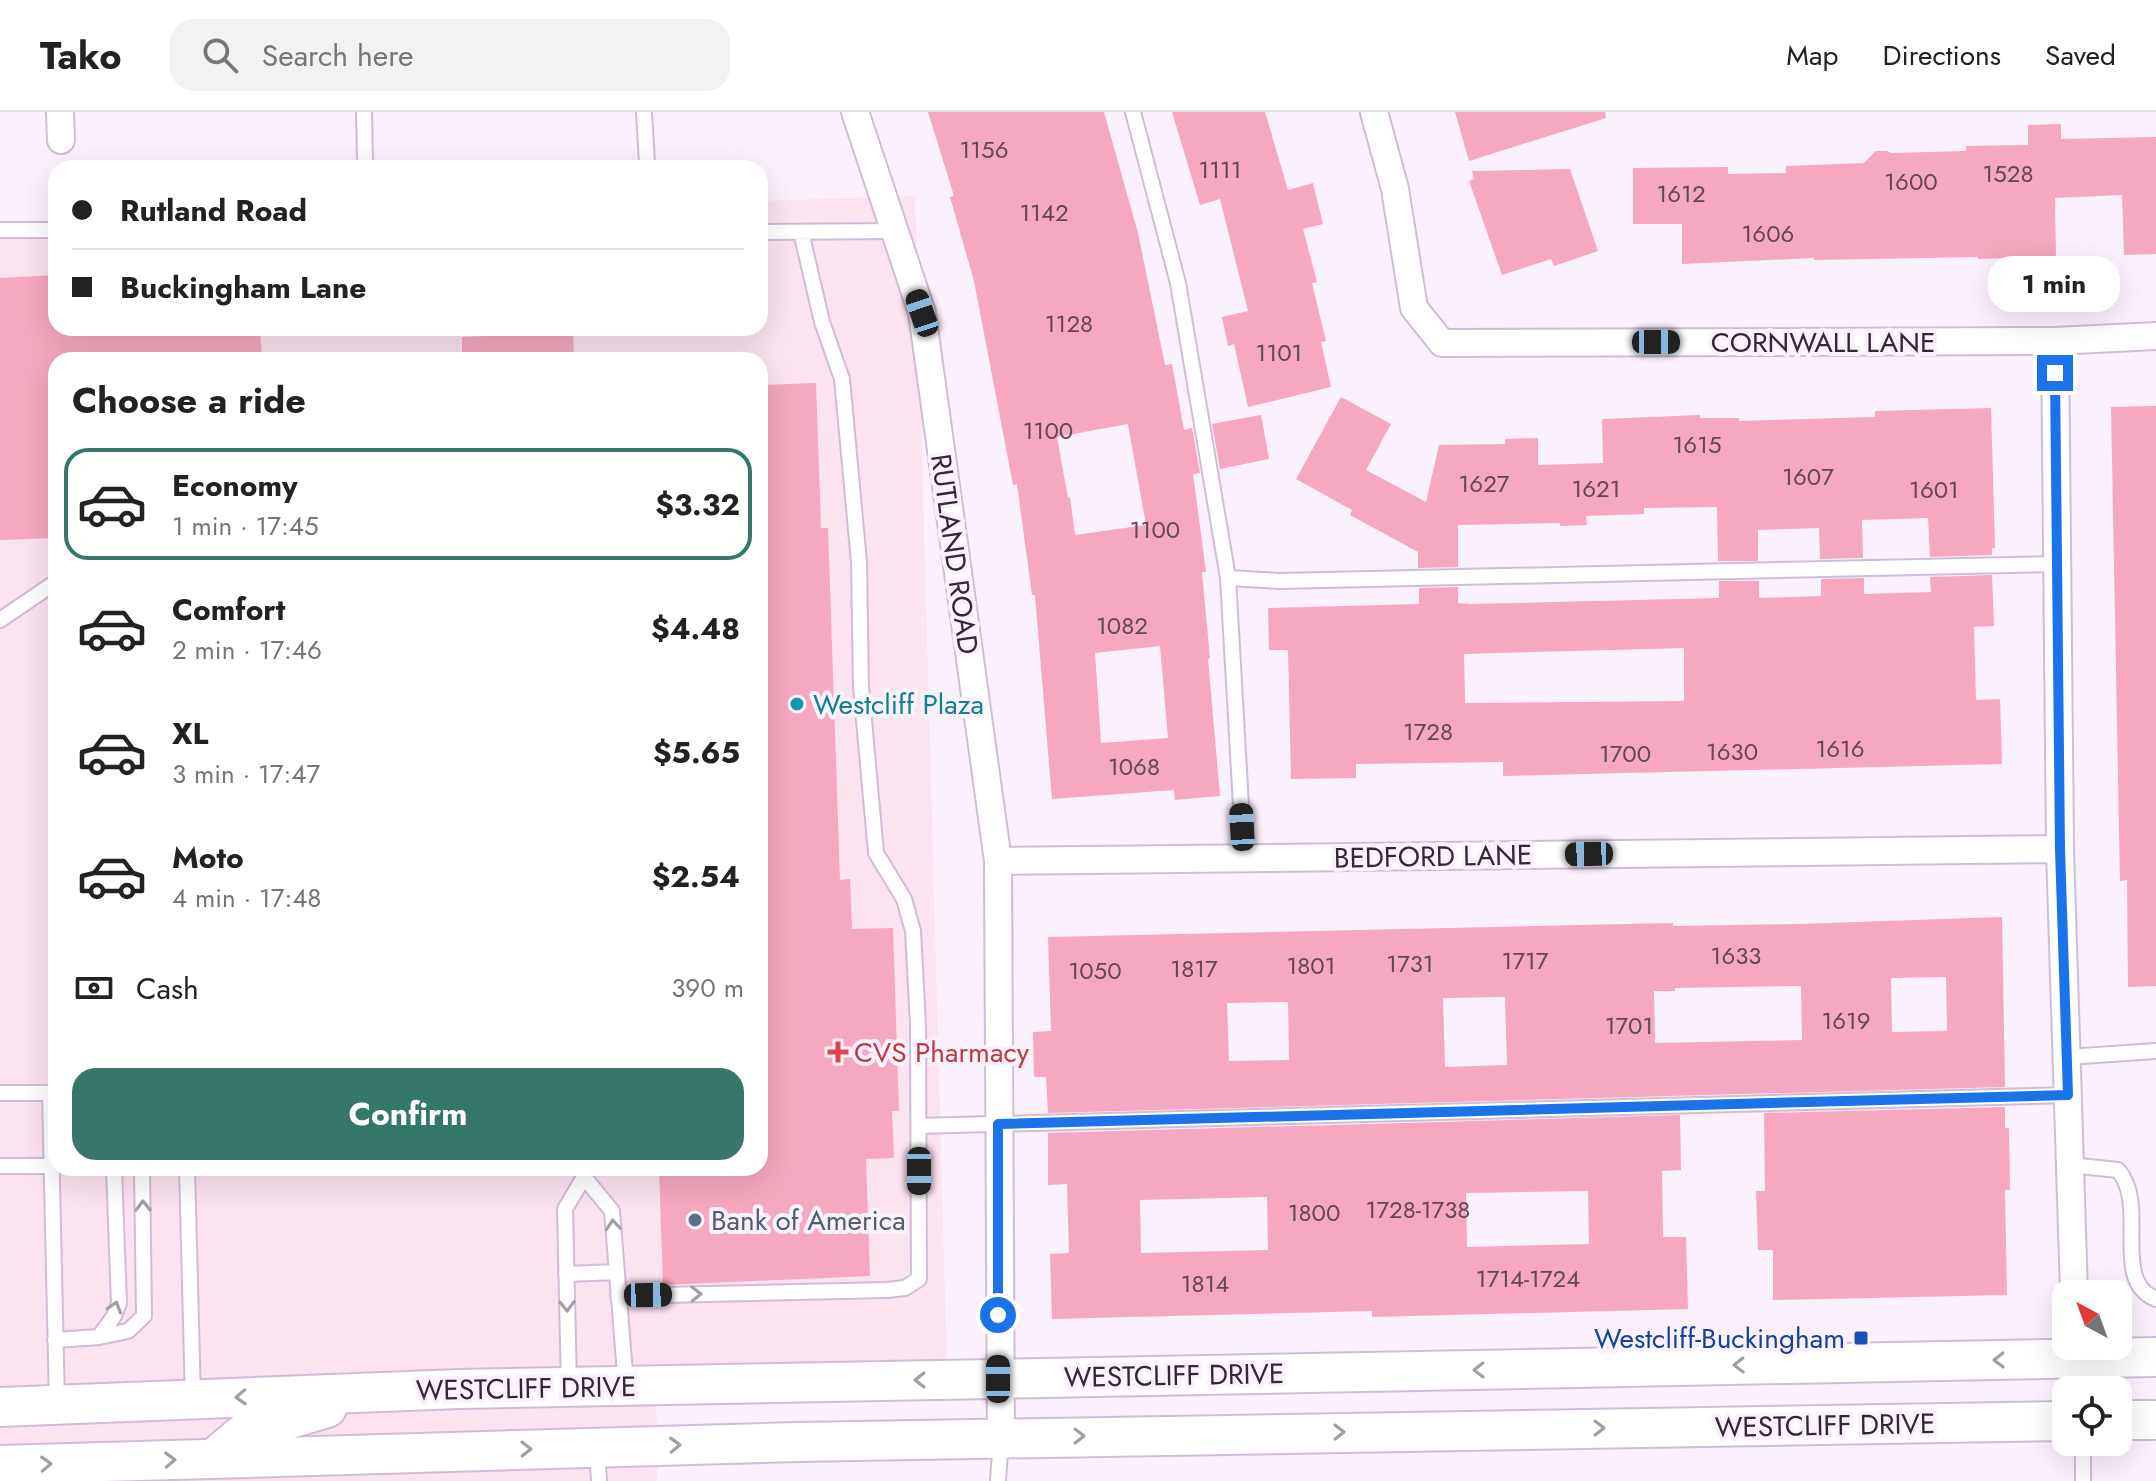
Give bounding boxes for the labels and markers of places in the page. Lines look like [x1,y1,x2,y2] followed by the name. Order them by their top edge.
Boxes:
[813,684,984,725] place label: Westcliff Plaza
[788,695,806,713] marker: Westcliff Plaza
[854,1032,1030,1073] place label: CVS Pharmacy
[829,1043,847,1061] marker: CVS Pharmacy
[711,1200,906,1241] place label: Bank of America
[686,1211,704,1229] marker: Bank of America
[1594,1318,1845,1359] place label: Westcliff-Buckingham
[1852,1329,1870,1347] marker: Westcliff-Buckingham

